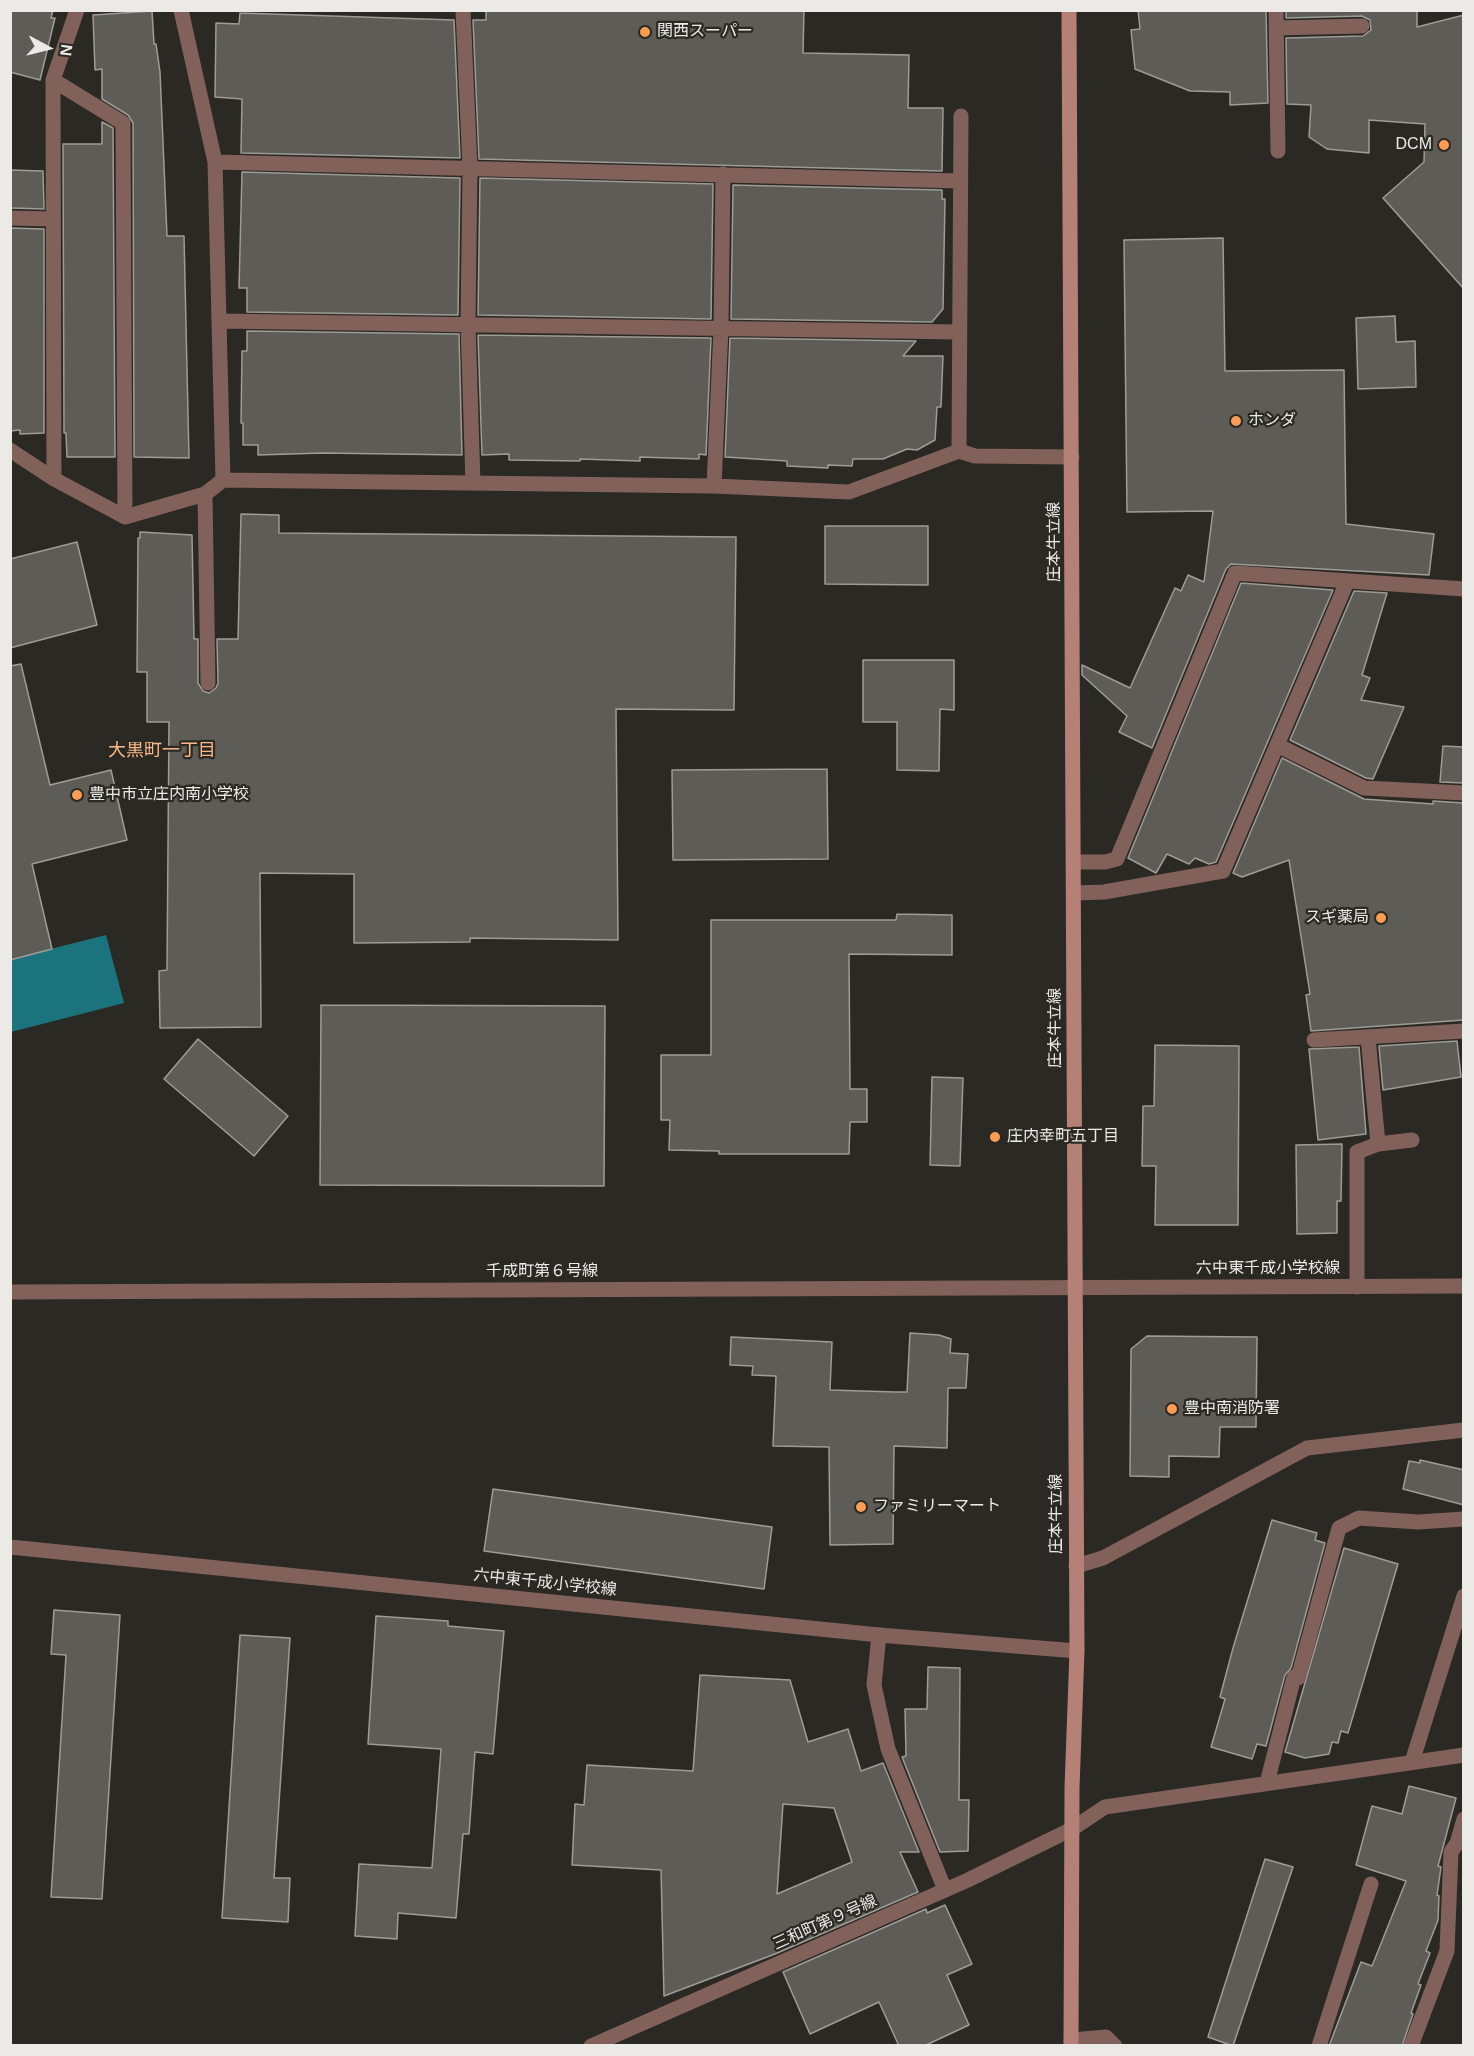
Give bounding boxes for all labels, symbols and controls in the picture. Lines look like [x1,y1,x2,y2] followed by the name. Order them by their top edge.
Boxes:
[18,18,78,78] north arrow
[657,22,753,42] place label: 関西スーパー
[638,25,652,39] marker: 関西スーパー
[57,43,76,57] text: N
[1396,135,1432,155] place label: DCM
[1437,138,1451,152] marker: DCM
[1248,411,1296,431] place label: ホンダ
[1229,414,1243,428] marker: ホンダ
[1045,502,1065,582] street label: 庄本牛立線
[108,740,216,762] district label: 大黒町一丁目
[89,785,249,805] place label: 豊中市立庄内南小学校
[70,788,84,802] marker: 豊中市立庄内南小学校
[1305,908,1369,928] place label: スギ薬局
[1374,911,1388,925] marker: スギ薬局
[1046,988,1066,1068] street label: 庄本牛立線
[1007,1127,1119,1147] place label: 庄内幸町五丁目
[988,1130,1002,1144] marker: 庄内幸町五丁目
[1196,1259,1340,1279] street label: 六中東千成小学校線
[486,1262,598,1282] street label: 千成町第６号線
[1184,1399,1280,1419] place label: 豊中南消防署
[1165,1402,1179,1416] marker: 豊中南消防署
[1047,1474,1067,1554] street label: 庄本牛立線
[873,1497,1001,1517] place label: ファミリーマート
[854,1500,868,1514] marker: ファミリーマート
[472,1566,618,1600] street label: 六中東千成小学校線
[770,1891,880,1955] street label: 三和町第９号線

